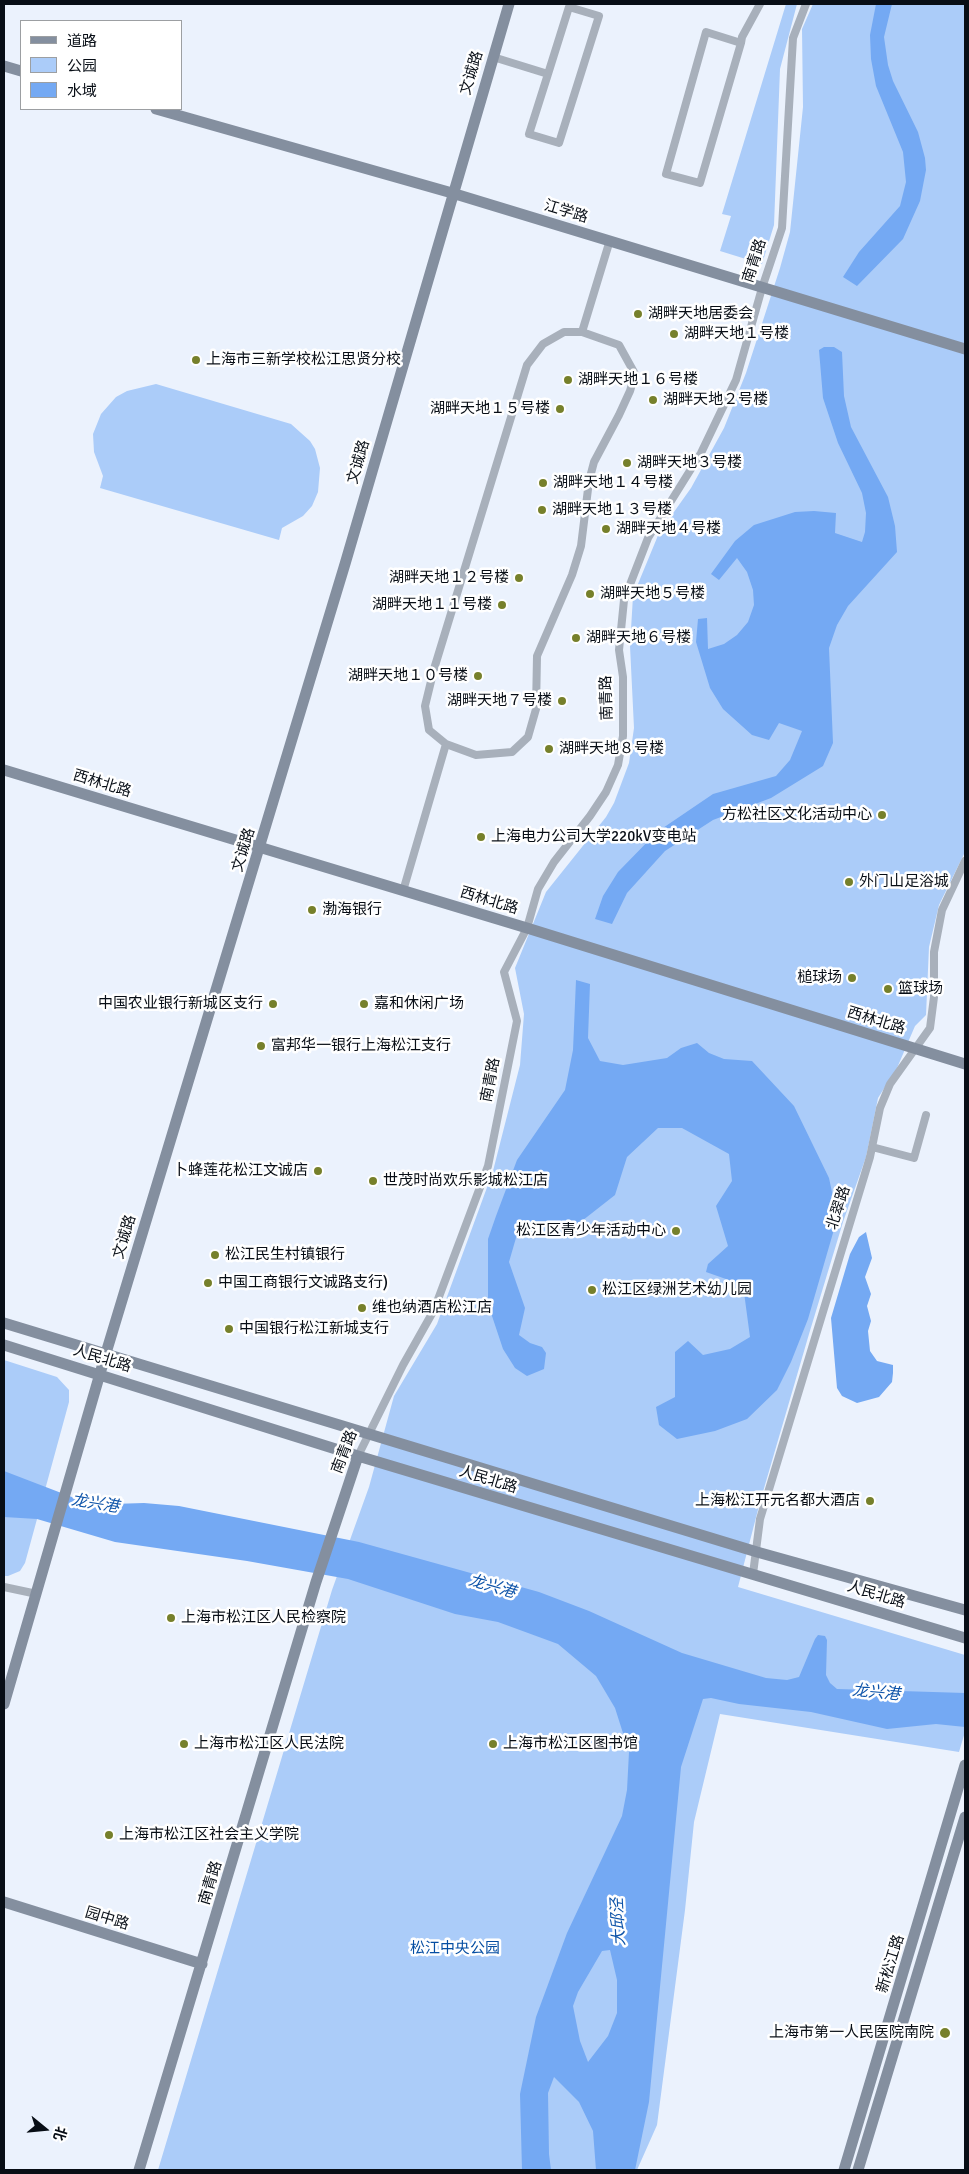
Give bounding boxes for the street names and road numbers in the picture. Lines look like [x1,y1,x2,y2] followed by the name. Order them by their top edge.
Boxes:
[457,49,487,97] street label: 文诚路
[542,197,590,227] street label: 江学路
[739,237,771,285] street label: 南青路
[344,438,374,486] street label: 文诚路
[597,675,617,721] street label: 南青路
[71,767,133,801] street label: 西林北路
[229,826,259,874] street label: 文诚路
[458,884,520,918] street label: 西林北路
[845,1004,907,1038] street label: 西林北路
[478,1056,504,1104] street label: 南青路
[823,1184,855,1232] street label: 北翠路
[110,1213,140,1261] street label: 文诚路
[71,1342,133,1376] street label: 人民北路
[329,1428,361,1476] street label: 南青路
[457,1463,519,1497] street label: 人民北路
[845,1578,907,1612] street label: 人民北路
[196,1859,226,1907] street label: 南青路
[83,1904,131,1934] street label: 园中路
[874,1933,908,1995] street label: 新松江路

